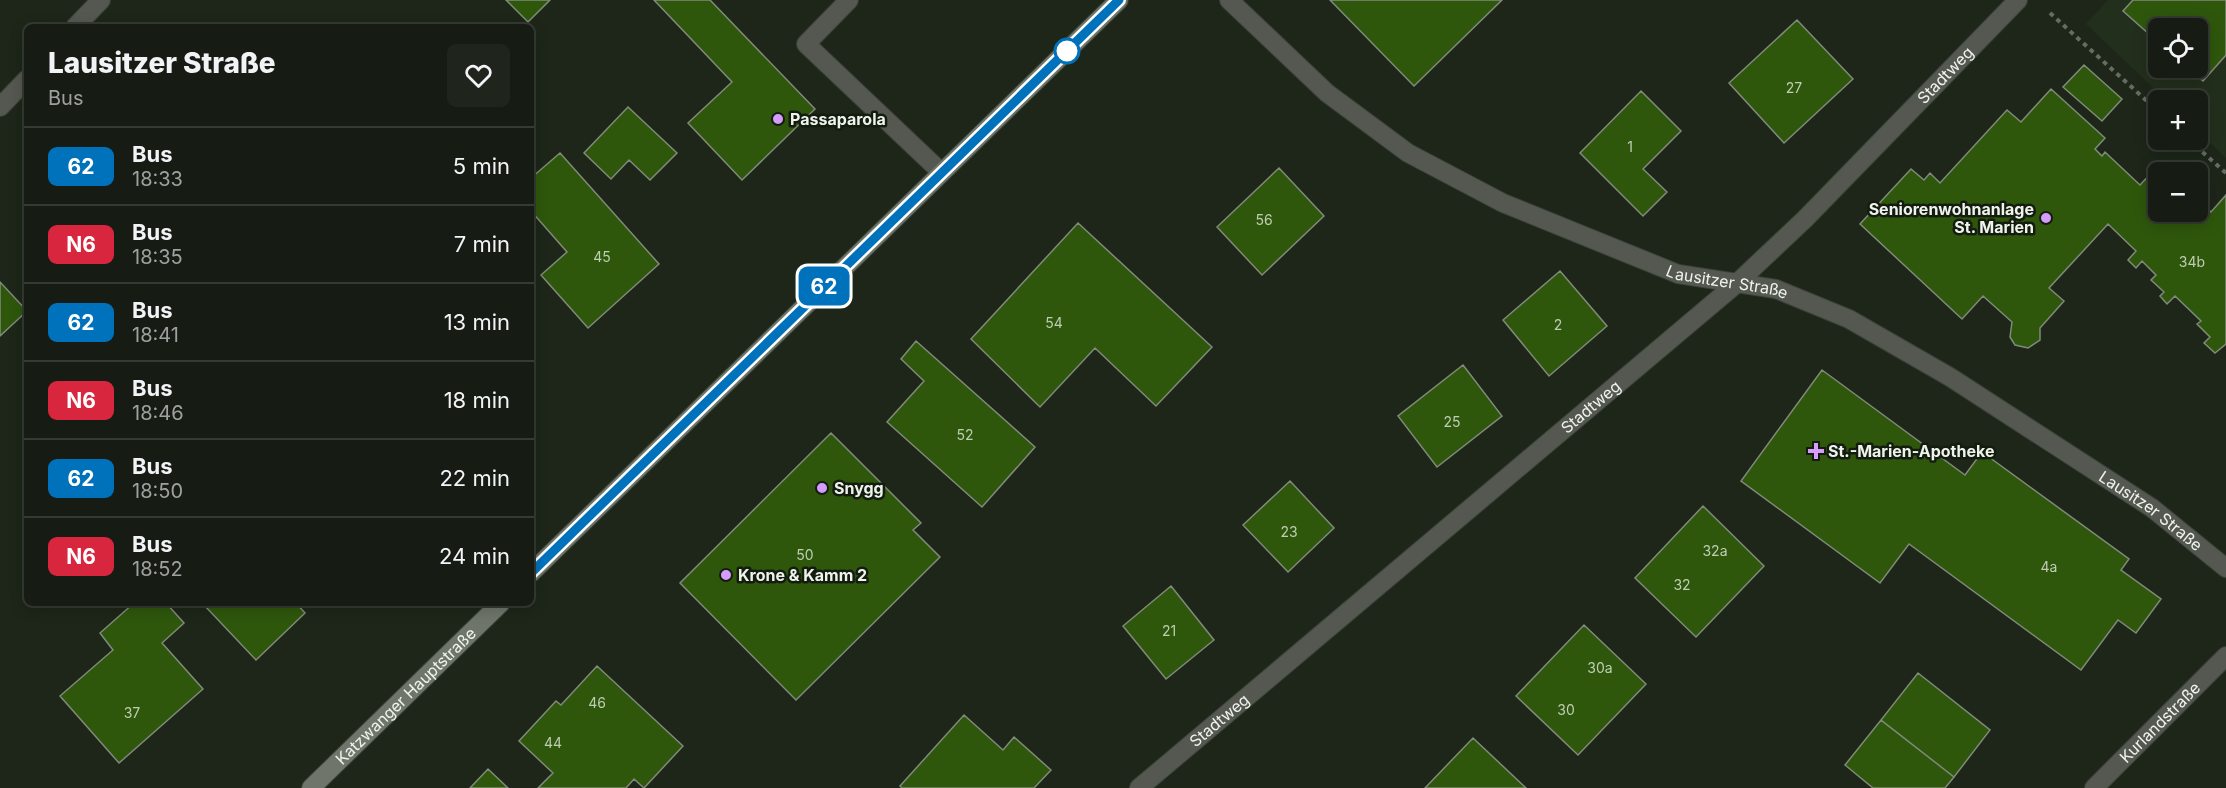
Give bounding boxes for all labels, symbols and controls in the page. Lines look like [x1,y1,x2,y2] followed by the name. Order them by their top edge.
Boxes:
[2148,18,2208,222] map controls
[2148,18,2208,78] button: locate
[1054,38,1080,64] unlabelled marker
[1913,42,1977,108] street label: Stadtweg
[447,44,510,107] button: heart
[48,46,276,80] text: Lausitzer Straße
[1786,79,1802,96] house number: 27
[48,86,83,110] text: Bus
[2148,90,2208,150] button: +
[790,109,886,129] place label: Passaparola
[771,112,785,126] marker: Passaparola
[1627,138,1633,155] house number: 1
[132,141,173,167] text: Bus
[453,153,510,179] text: 5 min
[68,154,94,179] text: 62
[2148,162,2208,222] button: −
[132,167,183,191] text: 18:33
[1869,199,2034,237] place label: Seniorenwohnanlage St. Marien
[1255,211,1273,228] house number: 56
[2039,211,2053,225] marker: Seniorenwohnanlage St. Marien
[132,219,173,245] text: Bus
[454,231,510,257] text: 7 min
[66,232,96,257] text: N6
[132,245,183,269] text: 18:35
[593,248,611,265] house number: 45
[2179,253,2205,270] house number: 34b
[1663,260,1791,303] street label: Lausitzer Straße
[797,266,851,306] line badge: 62
[811,274,837,299] text: 62
[132,297,173,323] text: Bus
[444,309,510,335] text: 13 min
[68,310,94,335] text: 62
[1045,314,1063,331] house number: 54
[1554,316,1562,333] house number: 2
[132,323,179,347] text: 18:41
[132,375,173,401] text: Bus
[1557,376,1625,438] street label: Stadtweg
[444,387,510,413] text: 18 min
[66,388,96,413] text: N6
[132,401,184,425] text: 18:46
[1443,413,1461,430] house number: 25
[956,426,974,443] house number: 52
[1828,441,1994,461] place label: St.-Marien-Apotheke
[1809,444,1823,458] marker: St.-Marien-Apotheke
[132,453,173,479] text: Bus
[439,465,510,491] text: 22 min
[68,466,94,491] text: 62
[2095,466,2207,555] street label: Lausitzer Straße
[834,478,884,498] place label: Snygg
[132,479,183,503] text: 18:50
[815,481,829,495] marker: Snygg
[1280,523,1298,540] house number: 23
[132,531,173,557] text: Bus
[1702,542,1728,559] house number: 32a
[439,543,510,569] text: 24 min
[66,544,96,569] text: N6
[796,546,814,563] house number: 50
[132,557,183,581] text: 18:52
[2041,558,2057,575] house number: 4a
[738,565,867,585] place label: Krone & Kamm 2
[719,568,733,582] marker: Krone & Kamm 2
[1673,576,1691,593] house number: 32
[1162,622,1176,639] house number: 21
[331,623,480,769] street label: Katzwanger Hauptstraße
[1587,659,1613,676] house number: 30a
[2115,678,2204,767] street label: Kurlandstraße
[1185,689,1253,751] street label: Stadtweg
[588,694,606,711] house number: 46
[1557,701,1575,718] house number: 30
[124,704,140,721] house number: 37
[544,734,562,751] house number: 44

